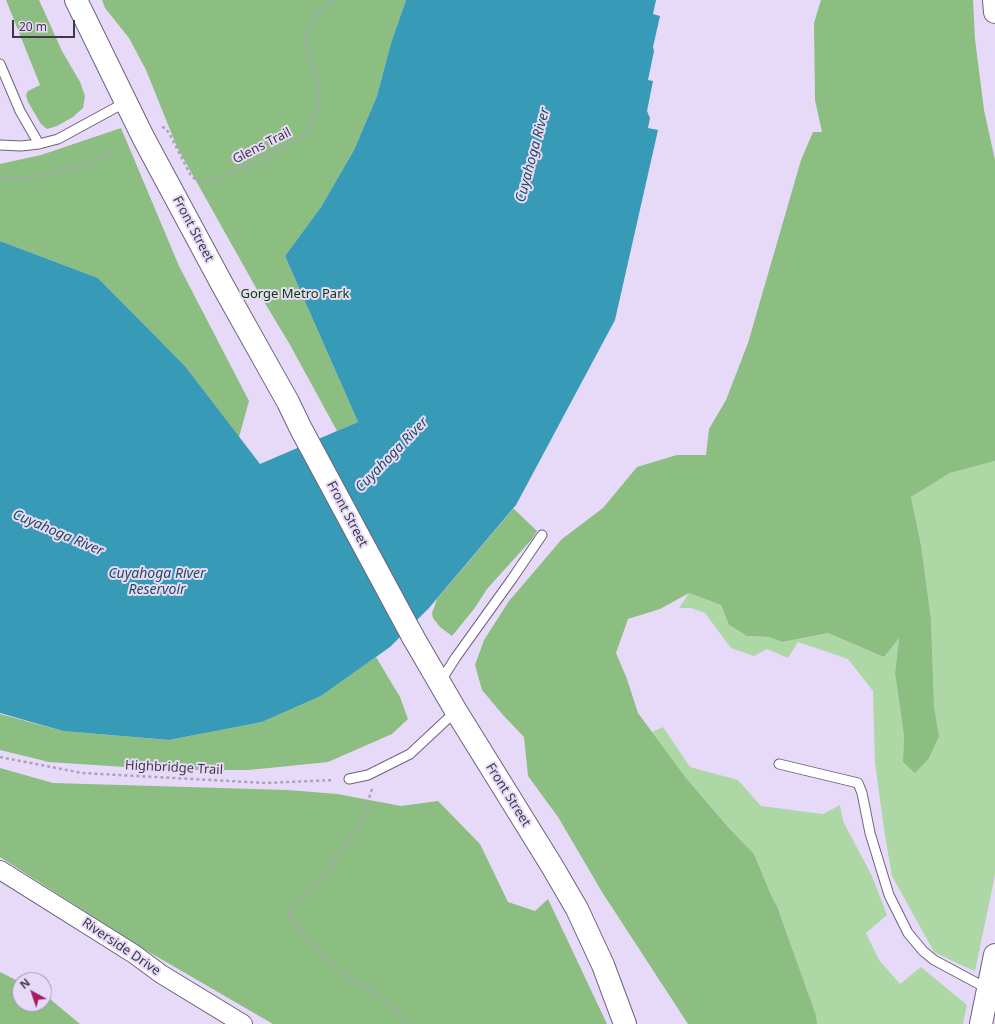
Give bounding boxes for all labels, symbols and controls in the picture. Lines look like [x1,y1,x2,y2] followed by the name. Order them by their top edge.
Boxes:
[14,12,77,38] scale bar
[19,18,47,35] text: 20 m
[512,106,554,204] water label: Cuyahoga River
[230,125,294,167] street label: Glens Trail
[169,193,217,265] street label: Front Street
[241,286,349,302] park label: Gorge Metro Park
[352,414,432,496] water label: Cuyahoga River
[323,478,371,550] street label: Front Street
[10,506,106,560] water label: Cuyahoga River
[108,566,206,598] water label: Cuyahoga River Reservoir
[125,758,223,778] street label: Highbridge Trail
[482,760,534,830] street label: Front Street
[79,915,163,979] street label: Riverside Drive
[12,972,52,1012] north arrow
[16,975,33,992] text: N

